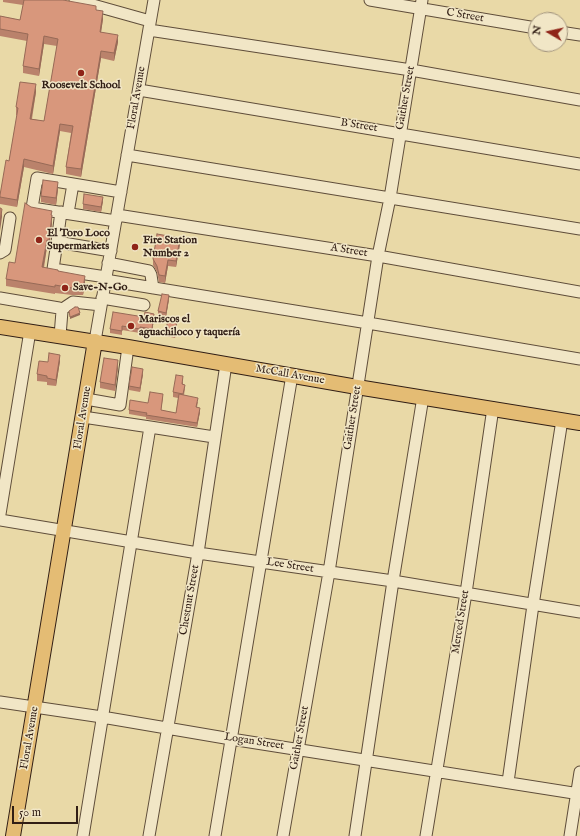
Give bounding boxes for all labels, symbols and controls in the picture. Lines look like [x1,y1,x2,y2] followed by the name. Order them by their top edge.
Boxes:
[445,6,485,26] street label: C Street
[528,12,568,52] north arrow
[529,24,545,36] text: N
[394,65,418,131] street label: Gaither Street
[125,66,149,130] street label: Floral Avenue
[76,68,86,78] marker: Roosevelt School
[41,79,121,93] place label: Roosevelt School
[340,117,378,135] street label: B Street
[47,227,110,253] place label: El Toro Loco Supermarkets
[143,234,197,260] place label: Fire Station Number 2
[34,235,44,245] marker: El Toro Loco Supermarkets
[130,242,140,252] marker: Fire Station Number 2
[330,242,368,260] street label: A Street
[73,281,128,295] place label: Save-N-Go
[60,283,70,293] marker: Save-N-Go
[139,313,240,339] place label: Mariscos el aguachiloco y taquería
[126,321,136,331] marker: Mariscos el aguachiloco y taquería
[255,362,325,388] street label: McCall Avenue
[341,385,365,451] street label: Gaither Street
[72,386,94,450] street label: Floral Avenue
[265,556,315,576] street label: Lee Street
[177,564,203,636] street label: Chestnut Street
[449,589,473,655] street label: Merced Street
[288,705,312,771] street label: Gaither Street
[18,706,42,770] street label: Floral Avenue
[223,731,285,753] street label: Logan Street
[14,798,80,824] scale bar
[19,805,41,820] text: 50 m

